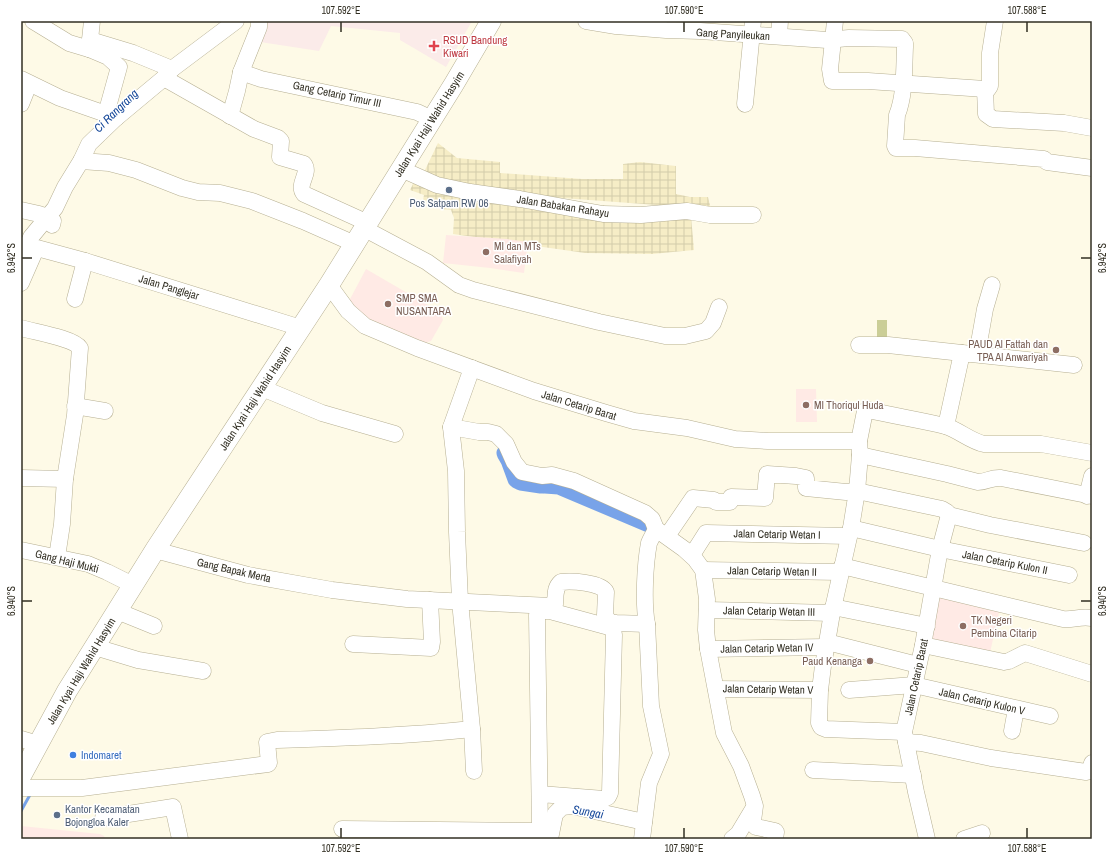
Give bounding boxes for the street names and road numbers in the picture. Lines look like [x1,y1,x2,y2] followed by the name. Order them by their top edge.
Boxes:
[696,25,770,43] street label: Gang Panyileukan
[391,69,467,179] street label: Jalan Kyai Haji Wahid Hasyim
[292,78,382,110] street label: Gang Cetarip Timur III
[516,192,610,220] street label: Jalan Babakan Rahayu
[137,271,201,303] street label: Jalan Panglejar
[216,343,294,453] street label: Jalan Kyai Haji Wahid Hasyim
[540,387,619,423] street label: Jalan Cetarip Barat
[733,526,821,542] street label: Jalan Cetarip Wetan I
[34,546,100,576] street label: Gang Haji Mukti
[961,547,1049,577] street label: Jalan Cetarip Kulon II
[196,555,272,585] street label: Gang Bapak Merta
[727,563,817,579] street label: Jalan Cetarip Wetan II
[723,603,815,619] street label: Jalan Cetarip Wetan III
[44,615,118,727] street label: Jalan Kyai Haji Wahid Hasyim
[901,637,931,716] street label: Jalan Cetarip Barat
[720,640,814,656] street label: Jalan Cetarip Wetan IV
[723,681,813,697] street label: Jalan Cetarip Wetan V
[938,684,1026,718] street label: Jalan Cetarip Kulon V

